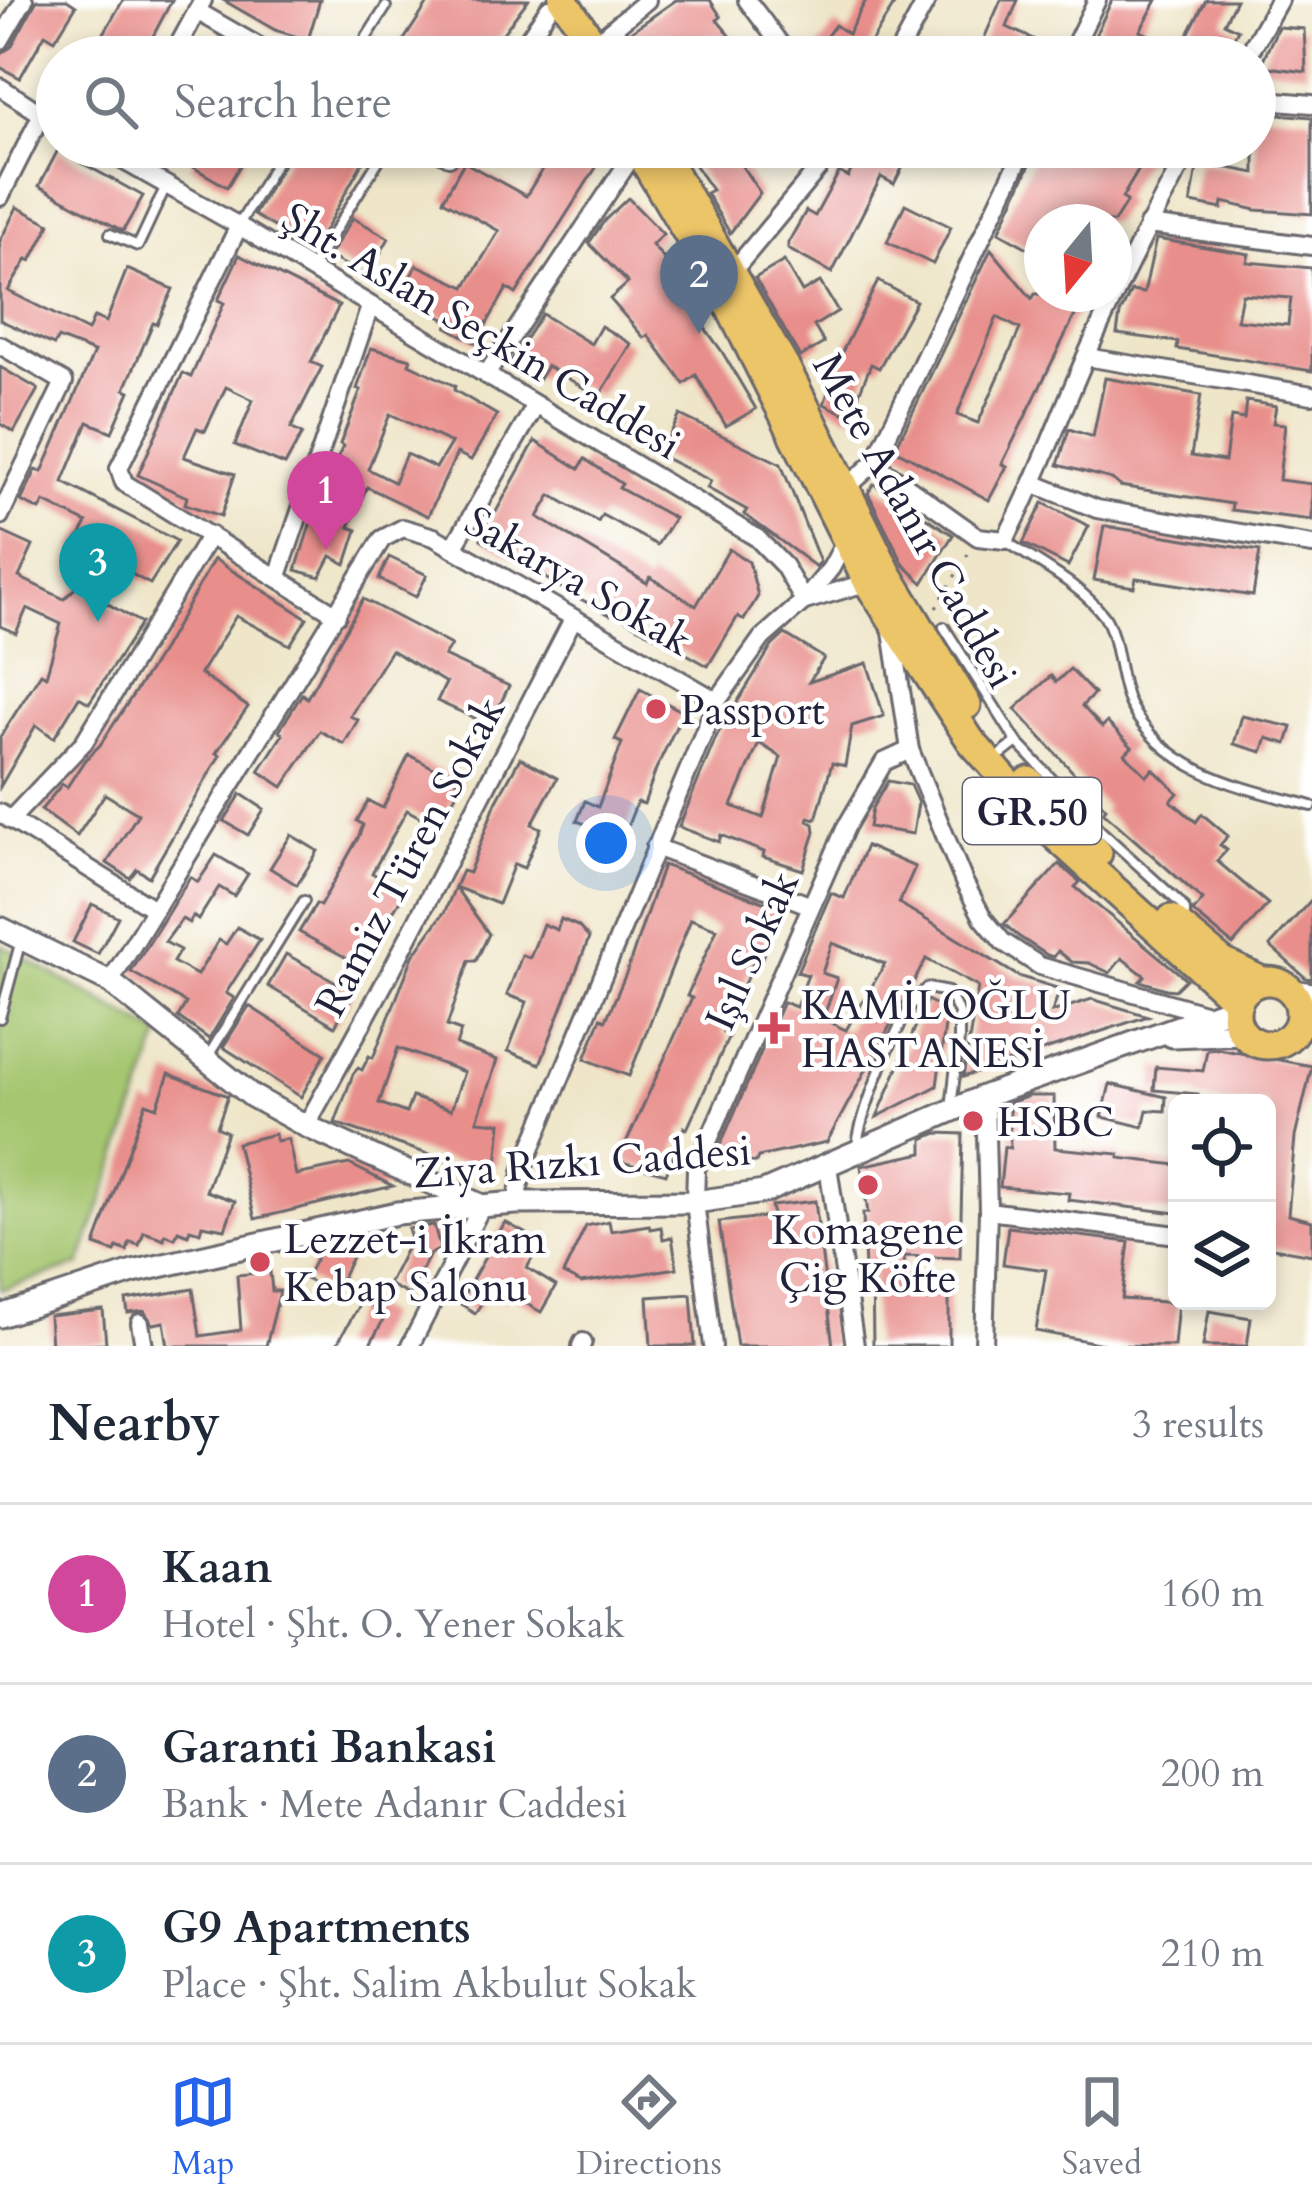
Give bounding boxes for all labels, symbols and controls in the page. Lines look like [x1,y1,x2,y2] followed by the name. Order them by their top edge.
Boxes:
[36,36,1276,168] search box
[78,69,144,135] icon: search
[174,72,392,133] text: Search here
[271,189,691,473] street label: Şht. Aslan Seçkin Caddesi
[1024,204,1132,312] north arrow
[660,235,738,334] pin: 2
[799,343,1030,698] street label: Mete Adanır Caddesi
[287,451,365,550] pin: 1
[454,493,703,670] street label: Sakarya Sokak
[59,523,137,622] pin: 3
[680,682,825,739] place label: Passport
[302,686,519,1027] street label: Ramiz Türen Sokak
[643,696,669,722] marker: Passport
[963,778,1101,844] road number: GR.50
[576,813,636,873] your location
[692,861,813,1039] street label: Işıl Sokak
[801,977,1071,1082] place label: KAMİLOĞLU HASTANESİ
[758,1012,790,1044] marker: KAMİLOĞLU HASTANESİ
[997,1094,1114,1151] place label: HSBC
[1168,1094,1276,1310] map controls
[1168,1094,1276,1202] button: locate
[960,1108,986,1134] marker: HSBC
[411,1122,753,1203] street label: Ziya Rızkı Caddesi
[855,1172,881,1198] marker: Komagene Çig Köfte
[771,1202,965,1307] place label: Komagene Çig Köfte
[1168,1202,1276,1310] button: layers
[284,1211,546,1316] place label: Lezzet-i̇ İkram Kebap Salonu
[247,1249,273,1275] marker: Lezzet-i̇ İkram Kebap Salonu
[48,1389,220,1459] text: Nearby
[1132,1398,1264,1451] text: 3 results
[162,1537,272,1598] text: Kaan
[77,1567,97,1620] text: 1
[1161,1567,1264,1620] text: 160 m
[162,1598,625,1651] text: Hotel · Şht. O. Yener Sokak
[162,1717,496,1778] text: Garanti Bankasi
[77,1747,97,1800] text: 2
[1161,1747,1264,1800] text: 200 m
[162,1778,627,1831] text: Bank · Mete Adanır Caddesi
[162,1897,471,1958] text: G9 Apartments
[77,1927,97,1980] text: 3
[1161,1927,1264,1980] text: 210 m
[162,1958,697,2011] text: Place · Şht. Salim Akbulut Sokak
[170,2069,236,2186] tab: Map
[576,2069,722,2186] tab: Directions
[1062,2069,1142,2186] tab: Saved

